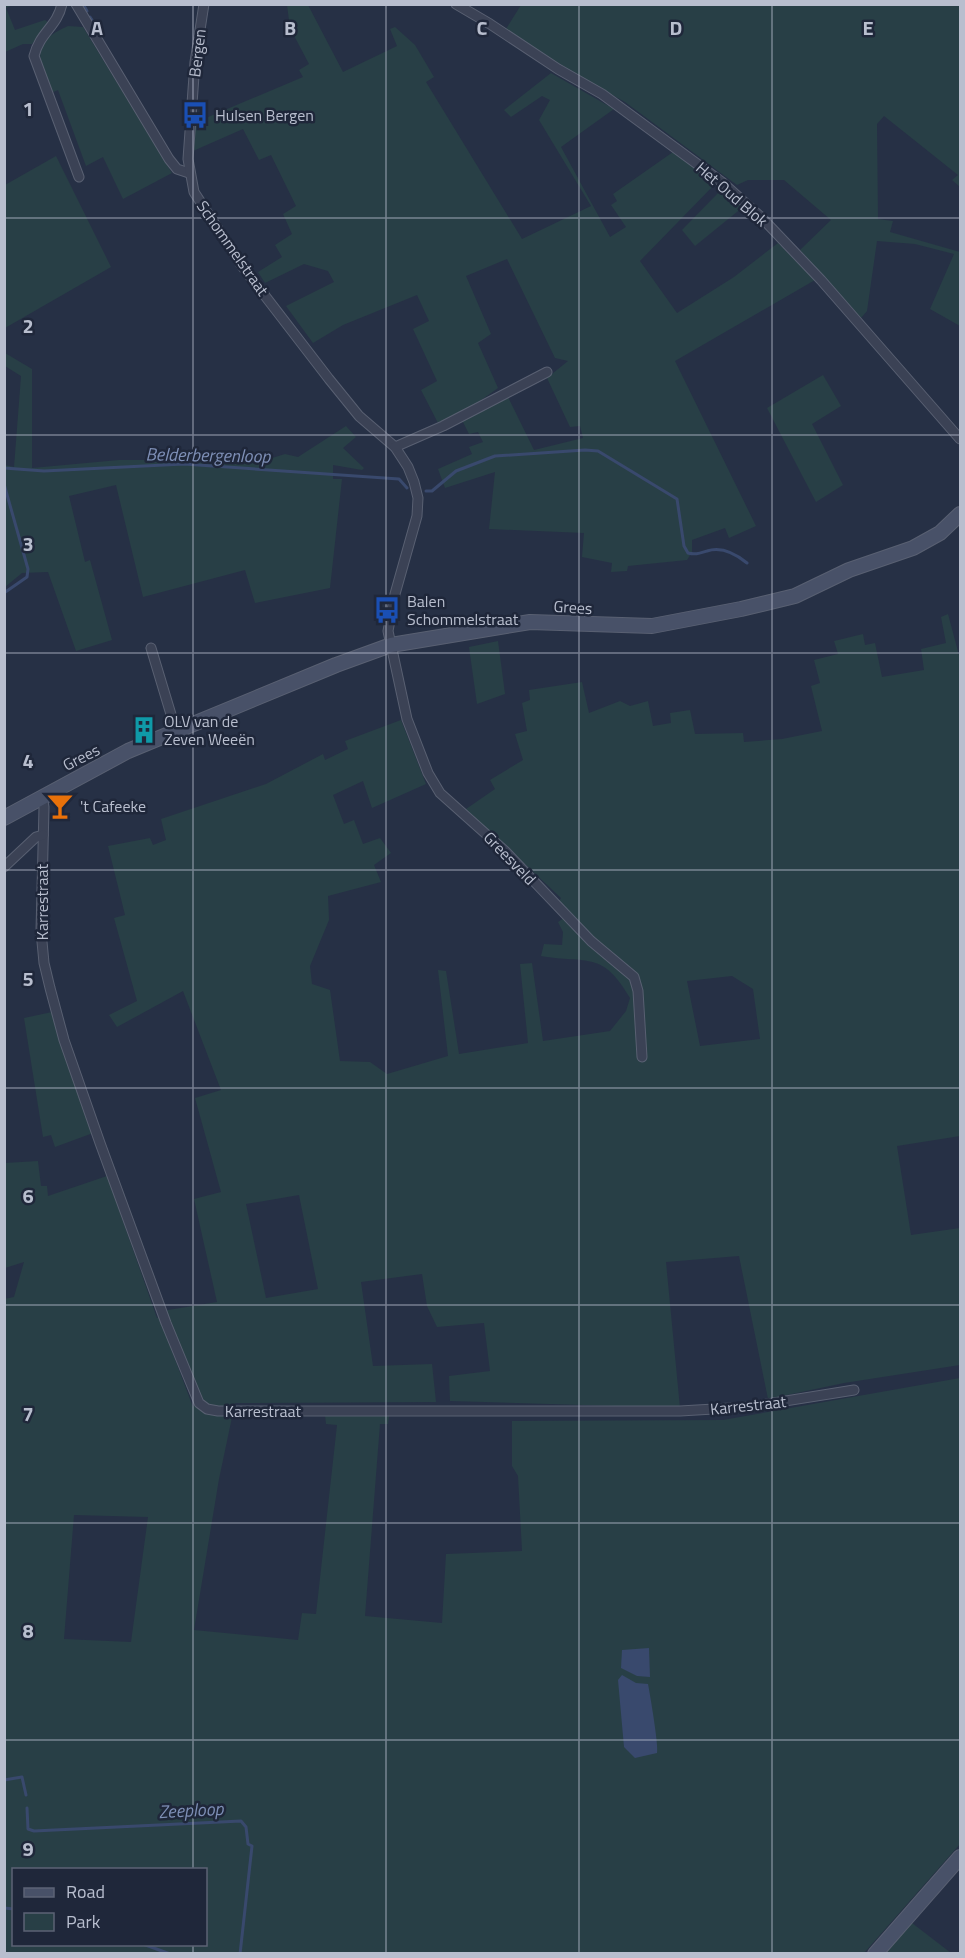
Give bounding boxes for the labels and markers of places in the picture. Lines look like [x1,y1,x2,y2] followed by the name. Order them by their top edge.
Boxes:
[180,100,210,130] bus stop icon: Hulsen Bergen
[215,103,314,127] place label: Hulsen Bergen
[407,589,519,631] place label: Balen Schommelstraat
[372,595,402,625] bus stop icon: Balen Schommelstraat
[164,709,255,751] place label: OLV van de Zeven Weeën
[129,715,159,745] building icon: OLV van de Zeven Weeën
[45,791,75,821] bar icon: 't Cafeeke
[80,794,146,818] place label: 't Cafeeke

